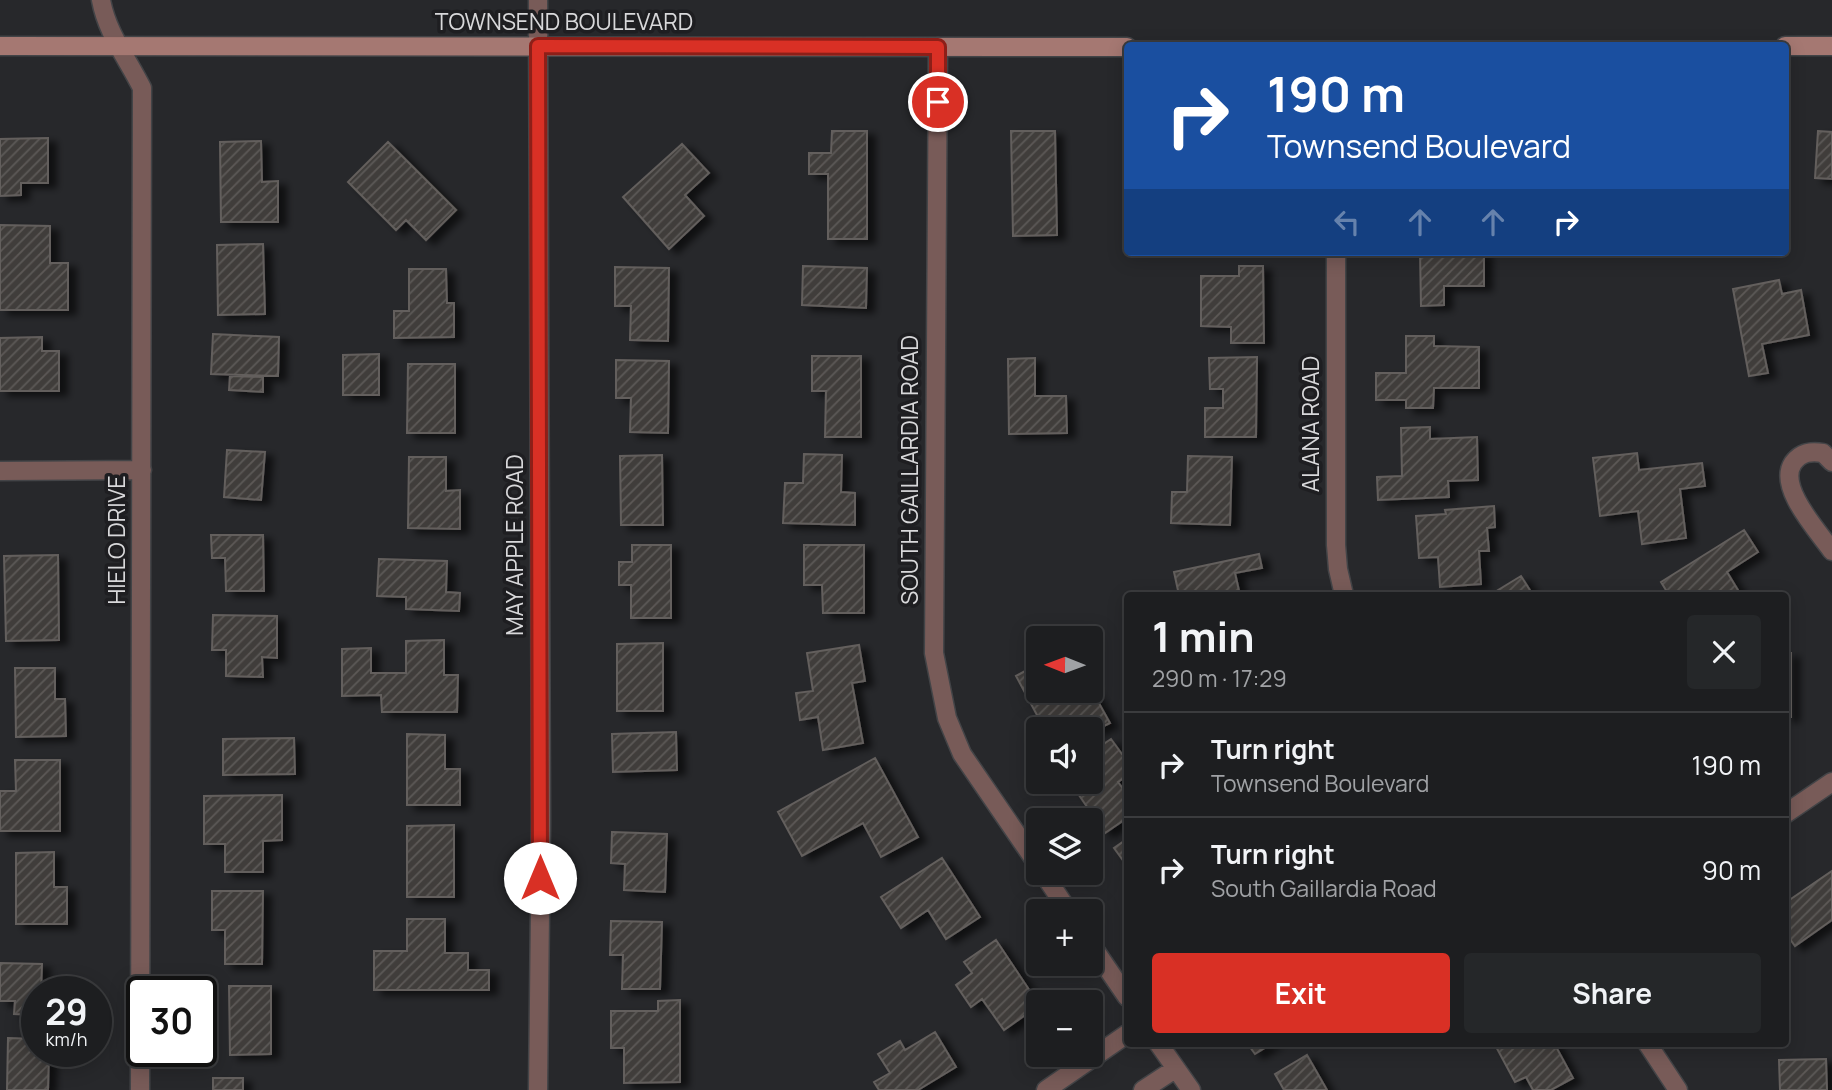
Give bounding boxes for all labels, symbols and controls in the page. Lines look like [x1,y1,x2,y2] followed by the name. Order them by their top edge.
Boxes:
[435,5,693,37] street label: TOWNSEND BOULEVARD
[1267,60,1405,127] text: 190 m
[1152,70,1243,161] icon: right
[908,72,968,132] pin
[919,83,957,121] icon: arrive
[1267,124,1571,168] text: Townsend Boulevard
[1328,203,1366,241] icon: left
[1401,203,1439,241] icon: ahead
[1474,203,1512,241] icon: ahead
[1547,203,1585,241] icon: right
[893,335,925,605] street label: SOUTH GAILLARDIA ROAD
[1294,356,1326,492] street label: ALANA ROAD
[498,454,530,636] street label: MAY APPLE ROAD
[100,475,132,605] street label: HIELO DRIVE
[1152,607,1255,665] text: 1 min
[1687,615,1761,689] button: close
[1026,626,1102,704] north arrow
[1026,626,1103,1067] map controls
[1152,662,1287,694] text: 290 m · 17:29
[1026,717,1103,794] button: sound
[1211,731,1335,767] text: Turn right
[1152,746,1190,784] icon: right
[1692,747,1761,783] text: 190 m
[1211,767,1430,799] text: Townsend Boulevard
[1026,808,1103,885] button: layers
[1211,836,1335,872] text: Turn right
[503,841,577,915] position arrow
[1152,851,1190,889] icon: right
[1702,852,1761,888] text: 90 m
[1211,872,1437,904] text: South Gaillardia Road
[1026,899,1103,976] button: +
[1152,953,1450,1033] button: Exit
[1464,953,1761,1033] button: Share
[126,976,217,1067] speed limit sign: 30
[45,988,88,1036] text: 29
[1026,990,1103,1067] button: −
[46,1027,87,1051] text: km/h

